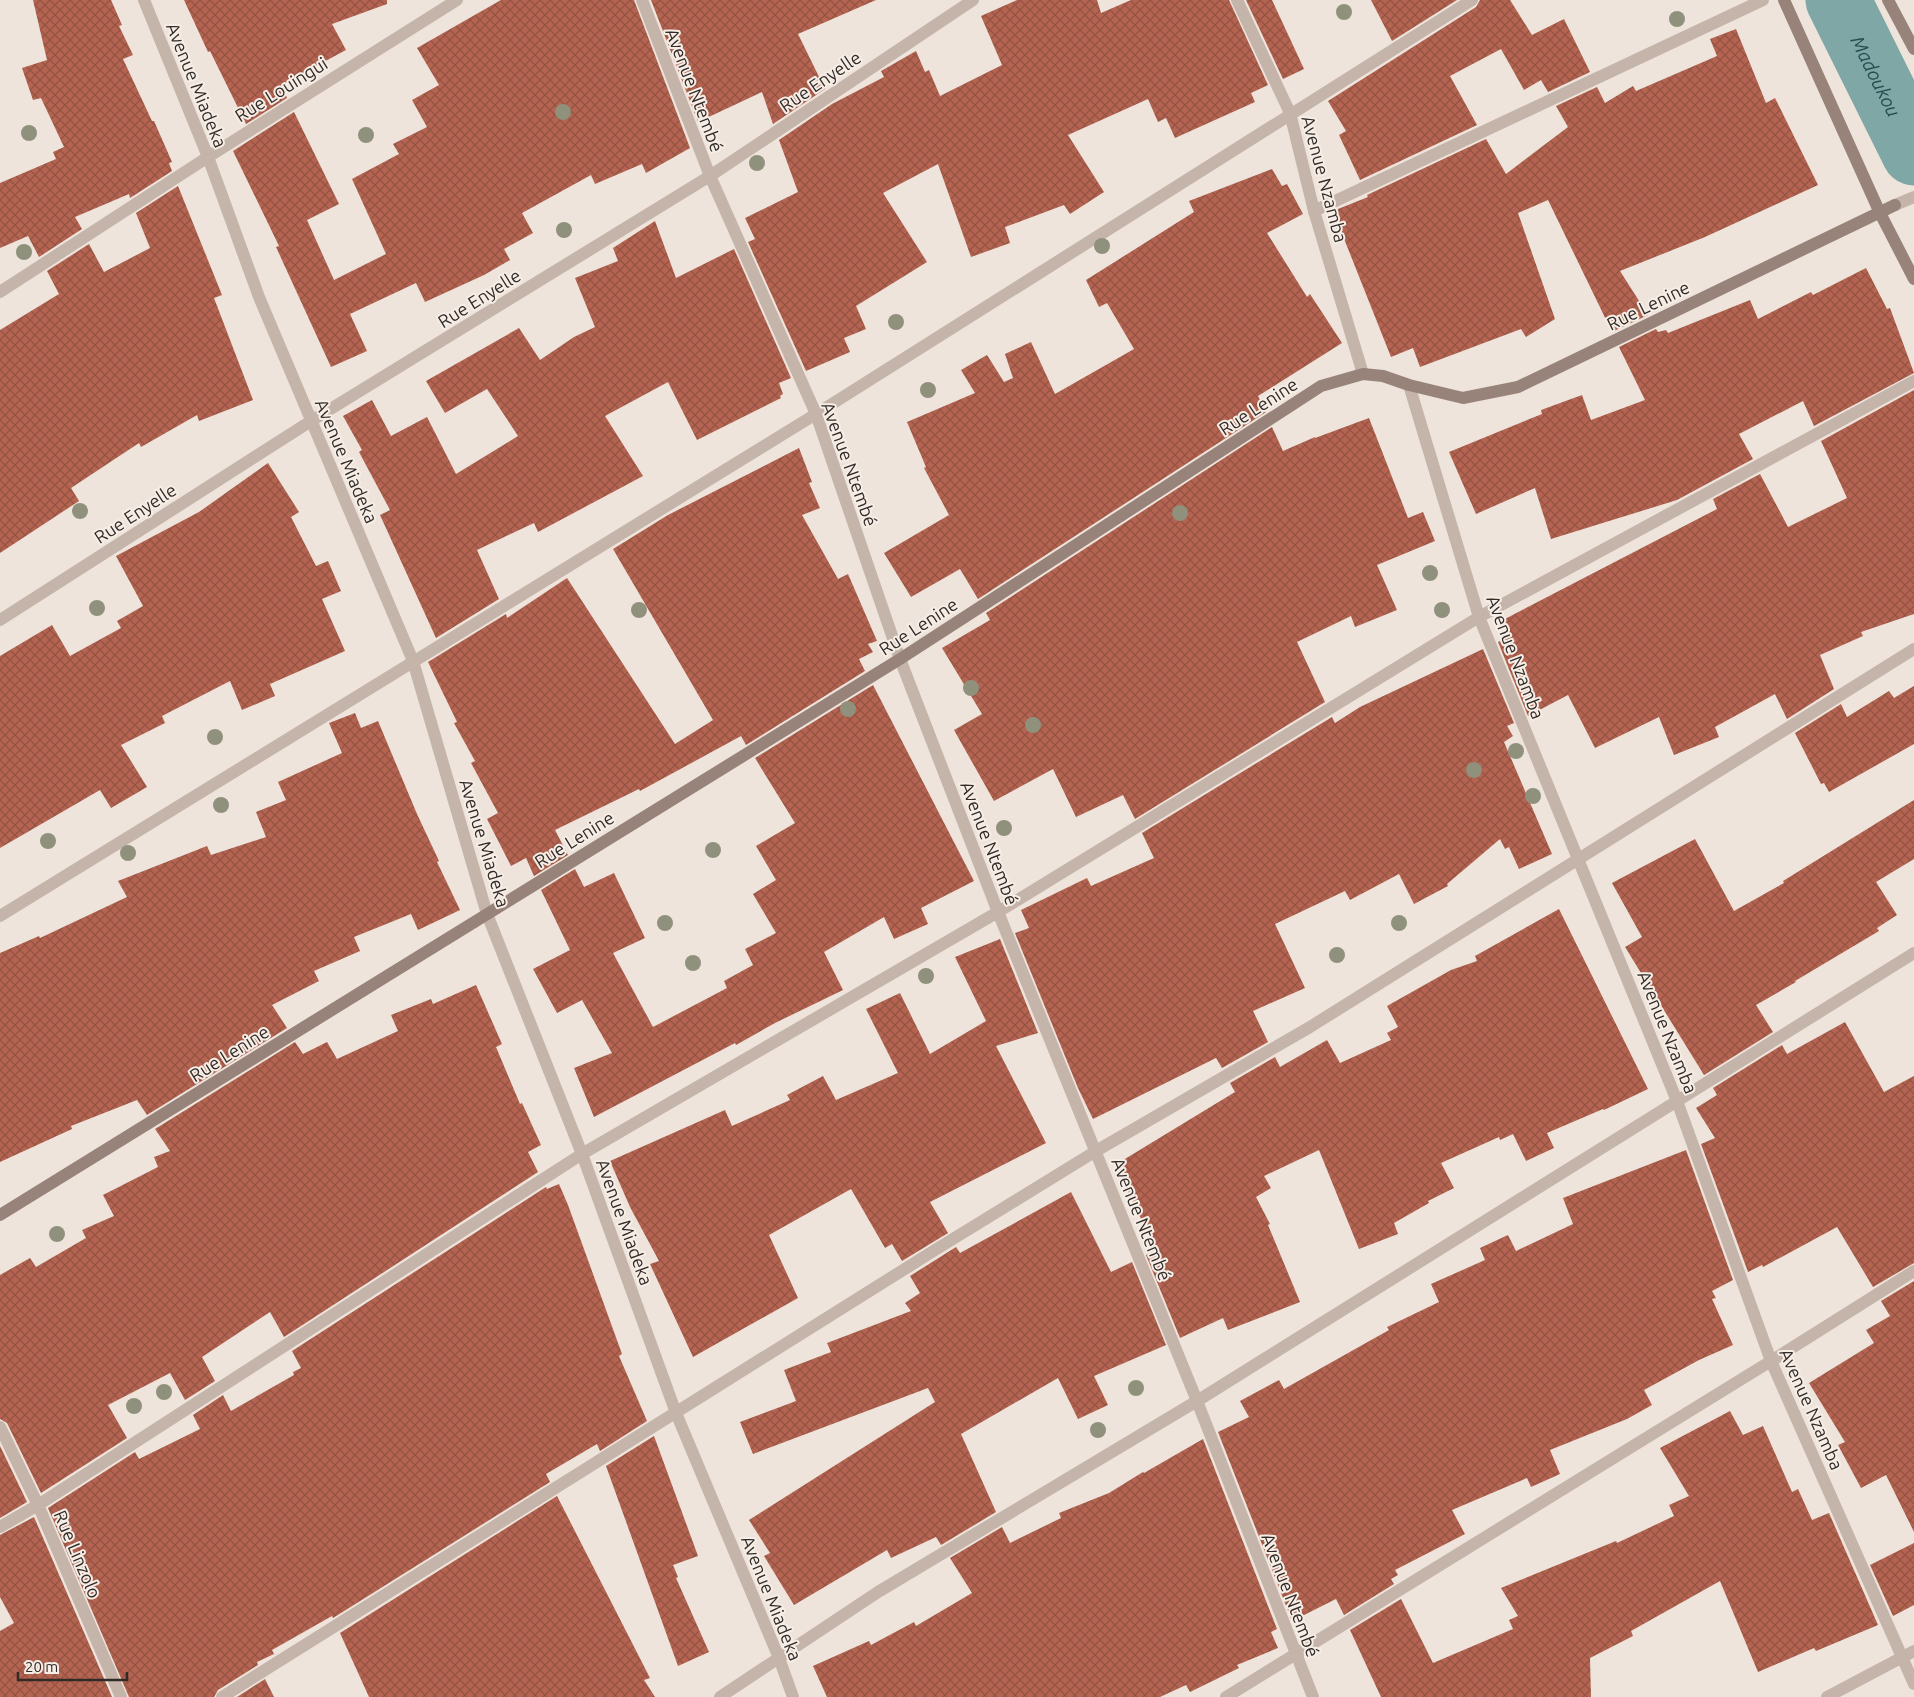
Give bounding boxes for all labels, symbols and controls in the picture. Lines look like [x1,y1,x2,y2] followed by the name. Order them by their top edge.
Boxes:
[163,20,231,150] street label: Avenue Miadeka
[662,25,728,155] street label: Avenue Ntembé
[1847,32,1905,120] water label: Madoukou
[776,47,864,115] street label: Rue Enyelle
[231,53,331,125] street label: Rue Louingui
[1298,113,1352,245] street label: Avenue Nzamba
[434,265,524,331] street label: Rue Enyelle
[1603,276,1693,334] street label: Rue Lenine
[1215,373,1301,439] street label: Rue Lenine
[312,396,382,526] street label: Avenue Miadeka
[818,399,882,529] street label: Avenue Ntembé
[90,479,180,547] street label: Rue Enyelle
[875,593,961,659] street label: Rue Lenine
[1483,593,1549,721] street label: Avenue Nzamba
[456,777,514,909] street label: Avenue Miadeka
[957,778,1023,908] street label: Avenue Ntembé
[531,807,617,871] street label: Rue Lenine
[1634,968,1702,1096] street label: Avenue Nzamba
[186,1021,272,1085] street label: Rue Lenine
[1108,1155,1176,1283] street label: Avenue Ntembé
[593,1156,657,1288] street label: Avenue Miadeka
[1776,1345,1848,1473] street label: Avenue Nzamba
[51,1507,105,1601] street label: Rue Linzolo
[1258,1530,1324,1660] street label: Avenue Ntembé
[738,1533,806,1663] street label: Avenue Miadeka
[18,1650,126,1682] scale bar
[25,1658,58,1675] text: 20 m

